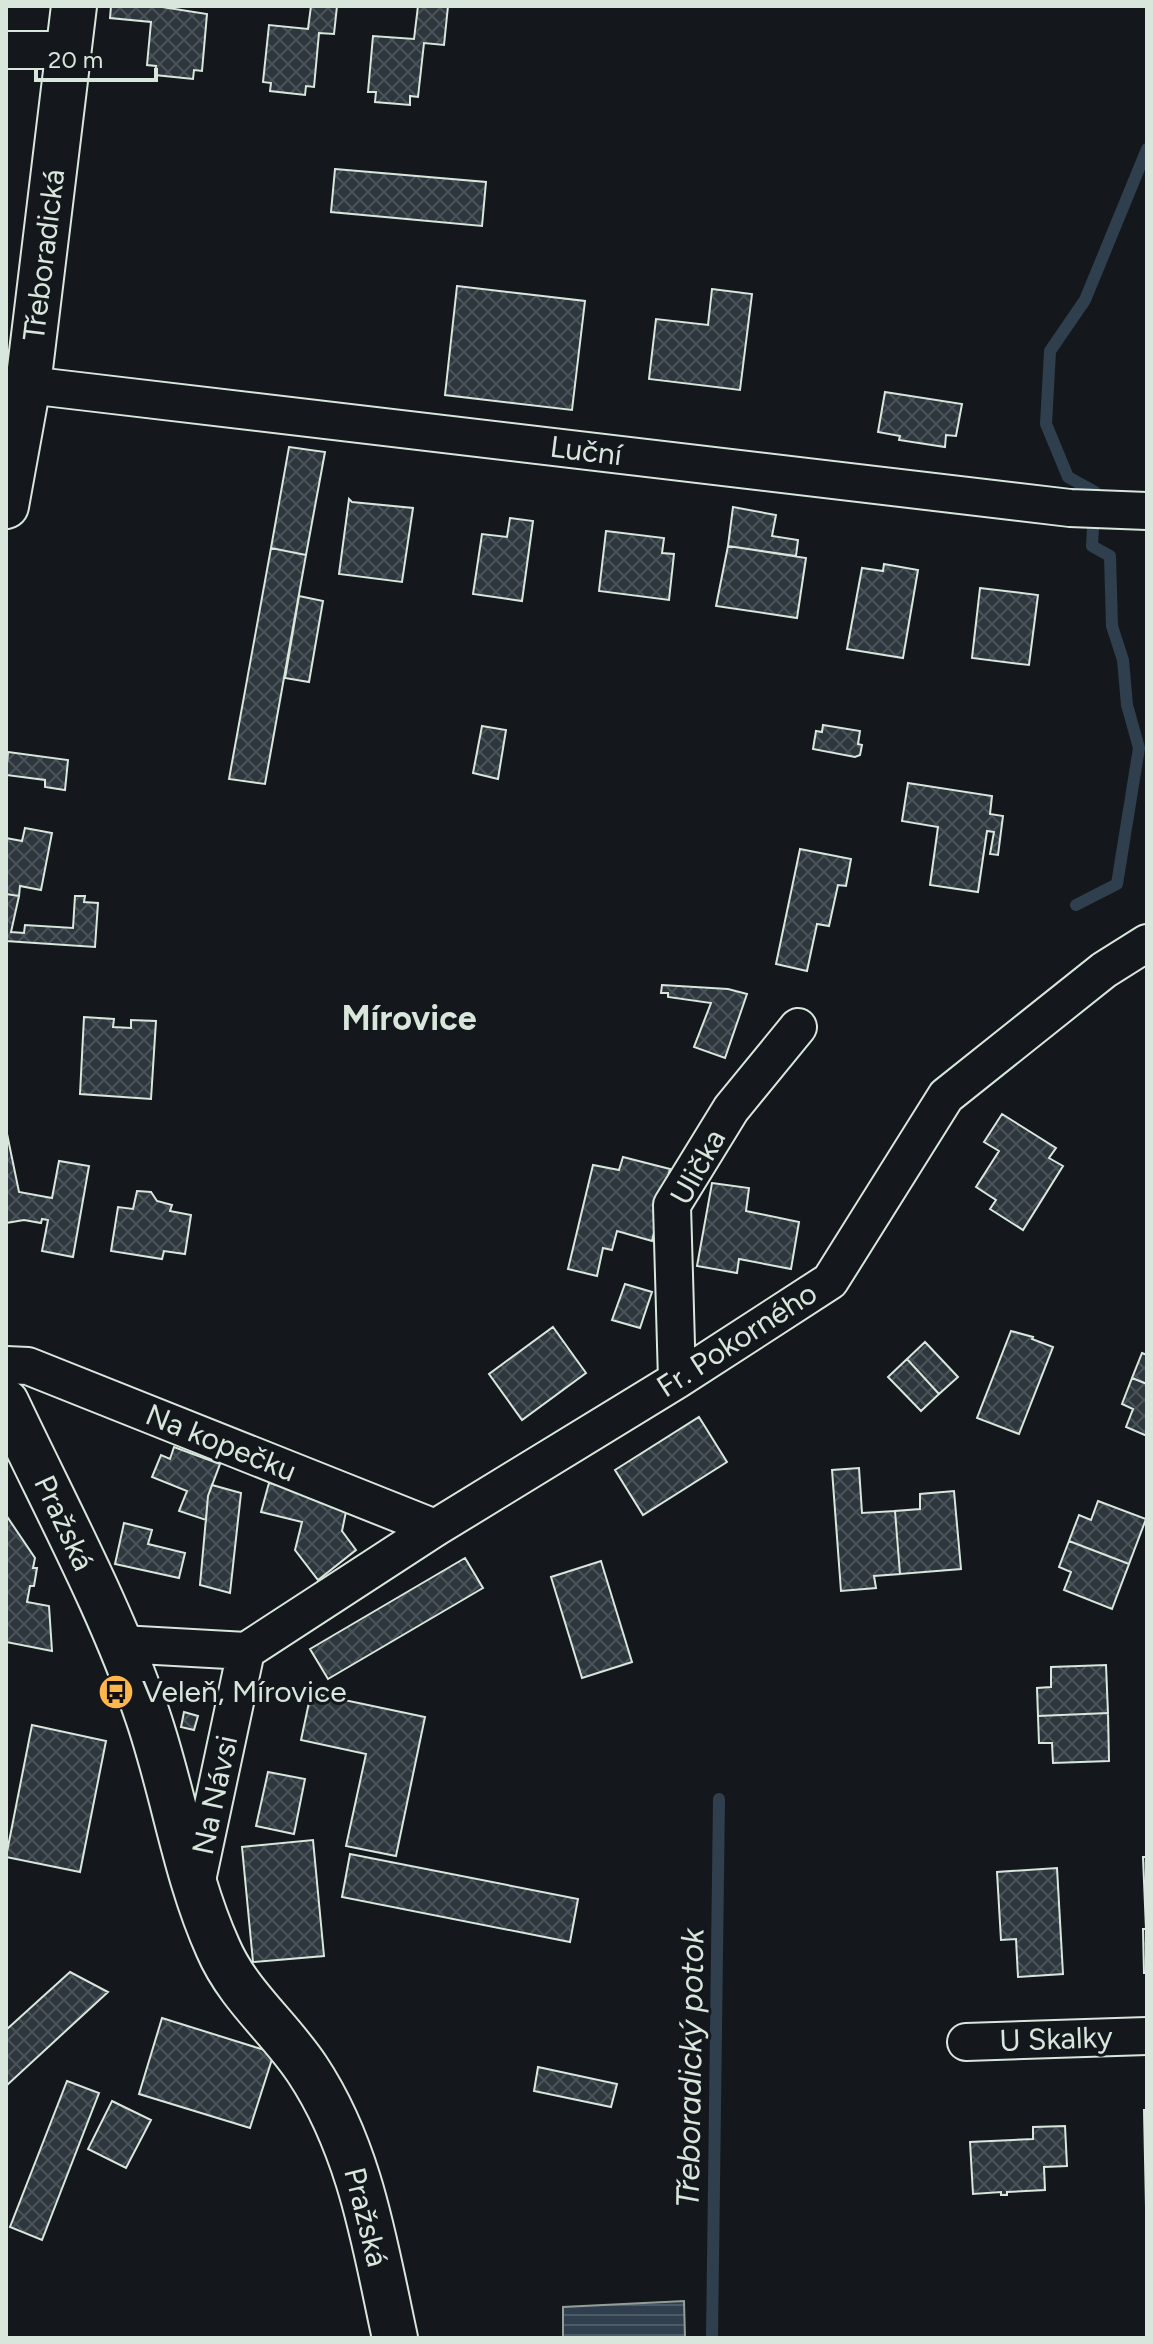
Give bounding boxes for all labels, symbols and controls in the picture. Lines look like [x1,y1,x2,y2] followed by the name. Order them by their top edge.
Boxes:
[36,32,156,82] scale bar
[48,45,103,74] text: 20 m
[15,167,72,343] street label: Třeboradická
[548,428,626,474] street label: Luční
[341,998,477,1039] district label: Mírovice
[662,1123,733,1211] street label: Ulička
[650,1274,824,1405] street label: Fr. Pokorného
[140,1396,302,1490] street label: Na kopečku
[26,1469,103,1576] street label: Pražská
[97,1673,135,1711] bus stop icon: Veleň, Mírovice
[142,1673,347,1710] place label: Veleň, Mírovice
[184,1732,245,1858] street label: Na Návsi
[669,1927,711,2208] water label: Třeboradický potok
[999,2018,1114,2059] street label: U Skalky
[336,2163,397,2270] street label: Pražská

